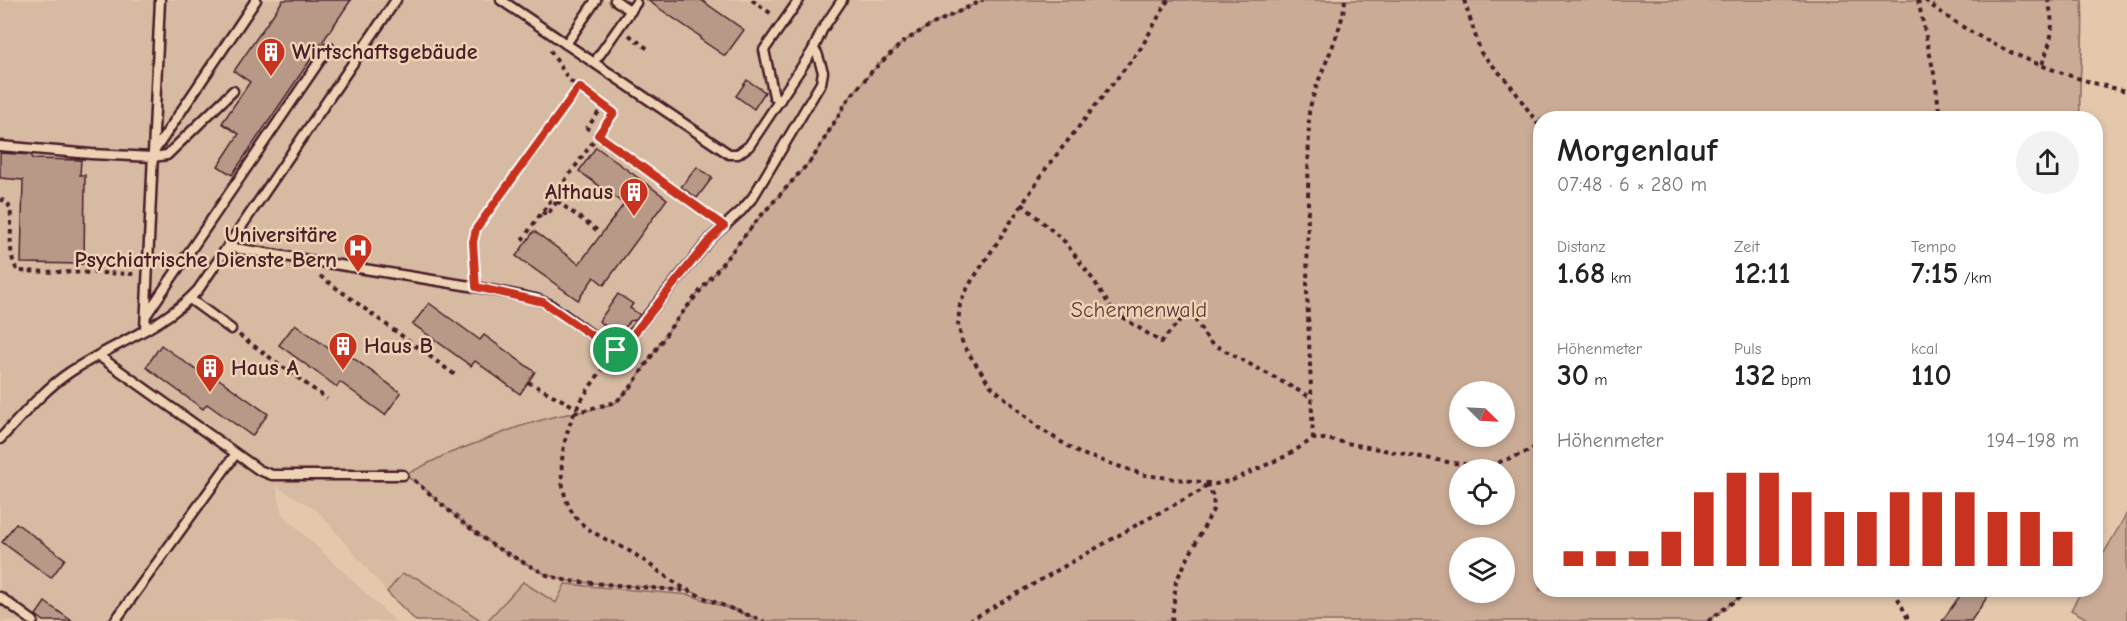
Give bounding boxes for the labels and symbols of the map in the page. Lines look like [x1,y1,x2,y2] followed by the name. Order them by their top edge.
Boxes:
[255,36,287,78] building icon: Wirtschaftsgebäude
[292,39,478,65] place label: Wirtschaftsgebäude
[618,176,650,218] building icon: Althaus
[545,179,613,205] place label: Althaus
[74,222,337,273] place label: Universitäre Psychiatrische Dienste Bern
[342,232,374,274] hospital icon: Universitäre Psychiatrische Dienste Bern
[1071,297,1207,323] park label: Schermenwald
[590,324,641,375] pin
[327,330,359,372] building icon: Haus B
[364,333,433,359] place label: Haus B
[194,352,226,394] building icon: Haus A
[231,355,299,381] place label: Haus A
[1449,381,1515,447] north arrow

